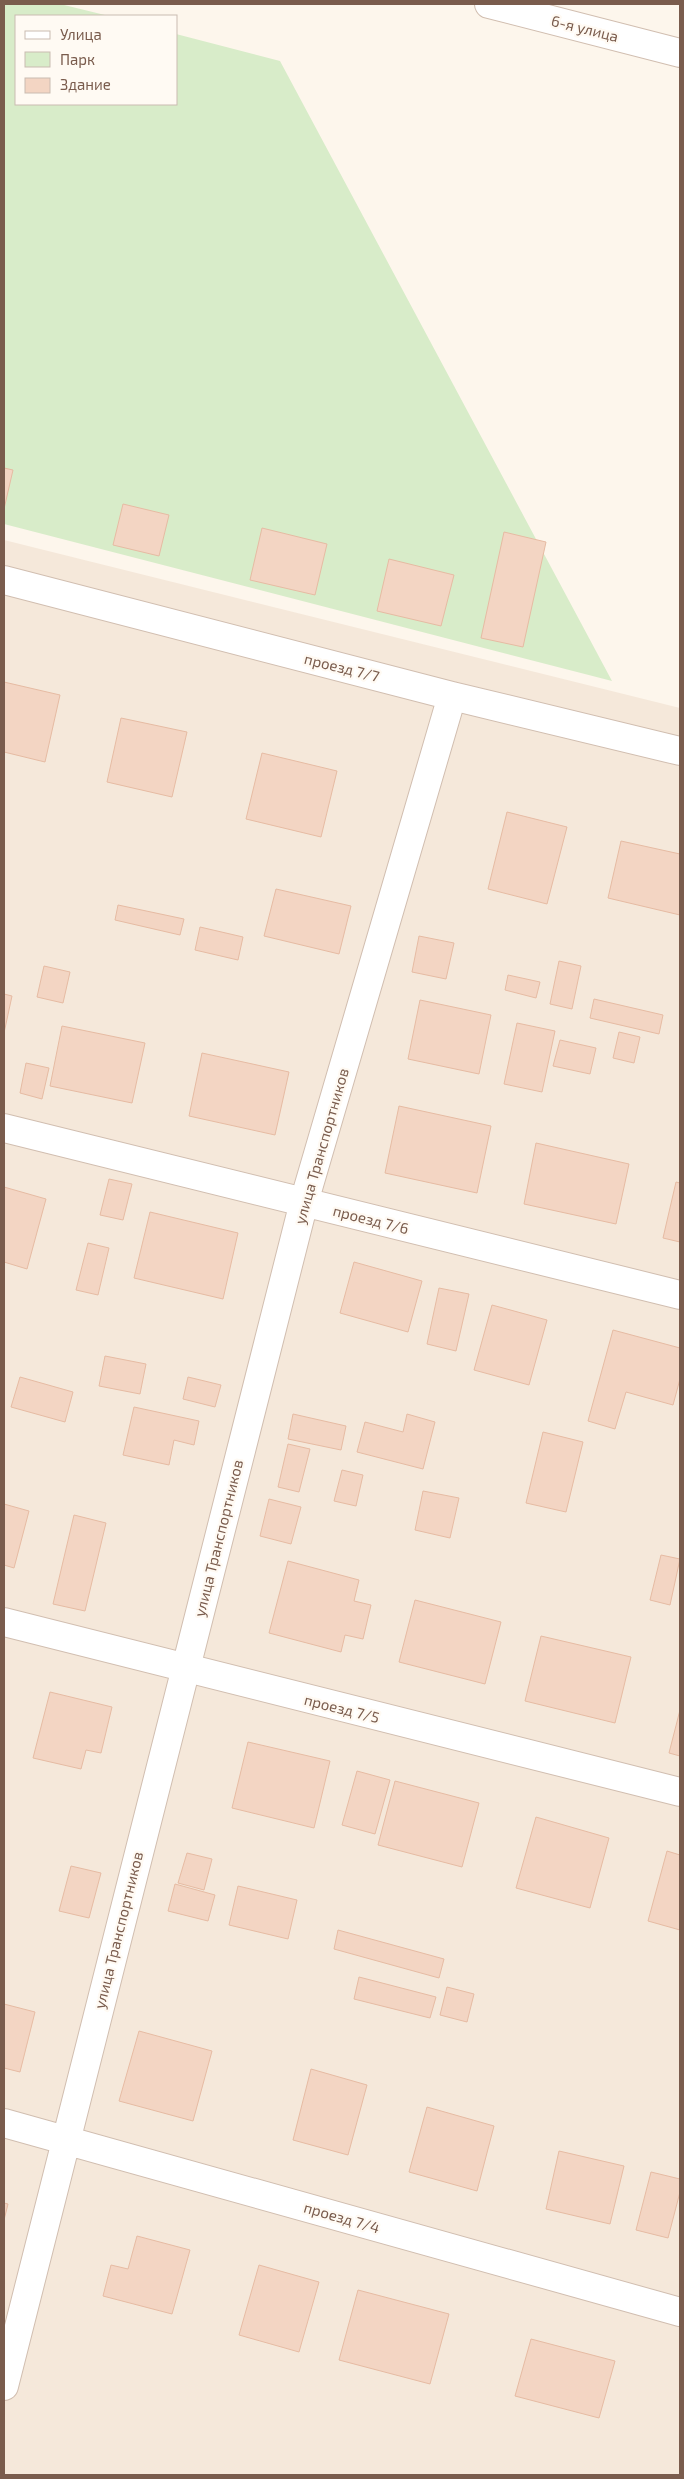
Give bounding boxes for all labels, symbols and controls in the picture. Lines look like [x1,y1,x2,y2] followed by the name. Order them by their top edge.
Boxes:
[549,11,621,46] street label: 6-я улица
[15,15,178,105] legend
[60,25,102,43] text: Улица
[60,50,95,68] text: Парк
[60,75,111,93] text: Здание
[303,649,382,685] street label: проезд 7/7
[290,1066,353,1226] street label: улица Транспортников
[331,1201,411,1237] street label: проезд 7/6
[190,1457,247,1619] street label: улица Транспортников
[302,1690,382,1726] street label: проезд 7/5
[90,1849,147,2011] street label: улица Транспортников
[302,2198,382,2236] street label: проезд 7/4

